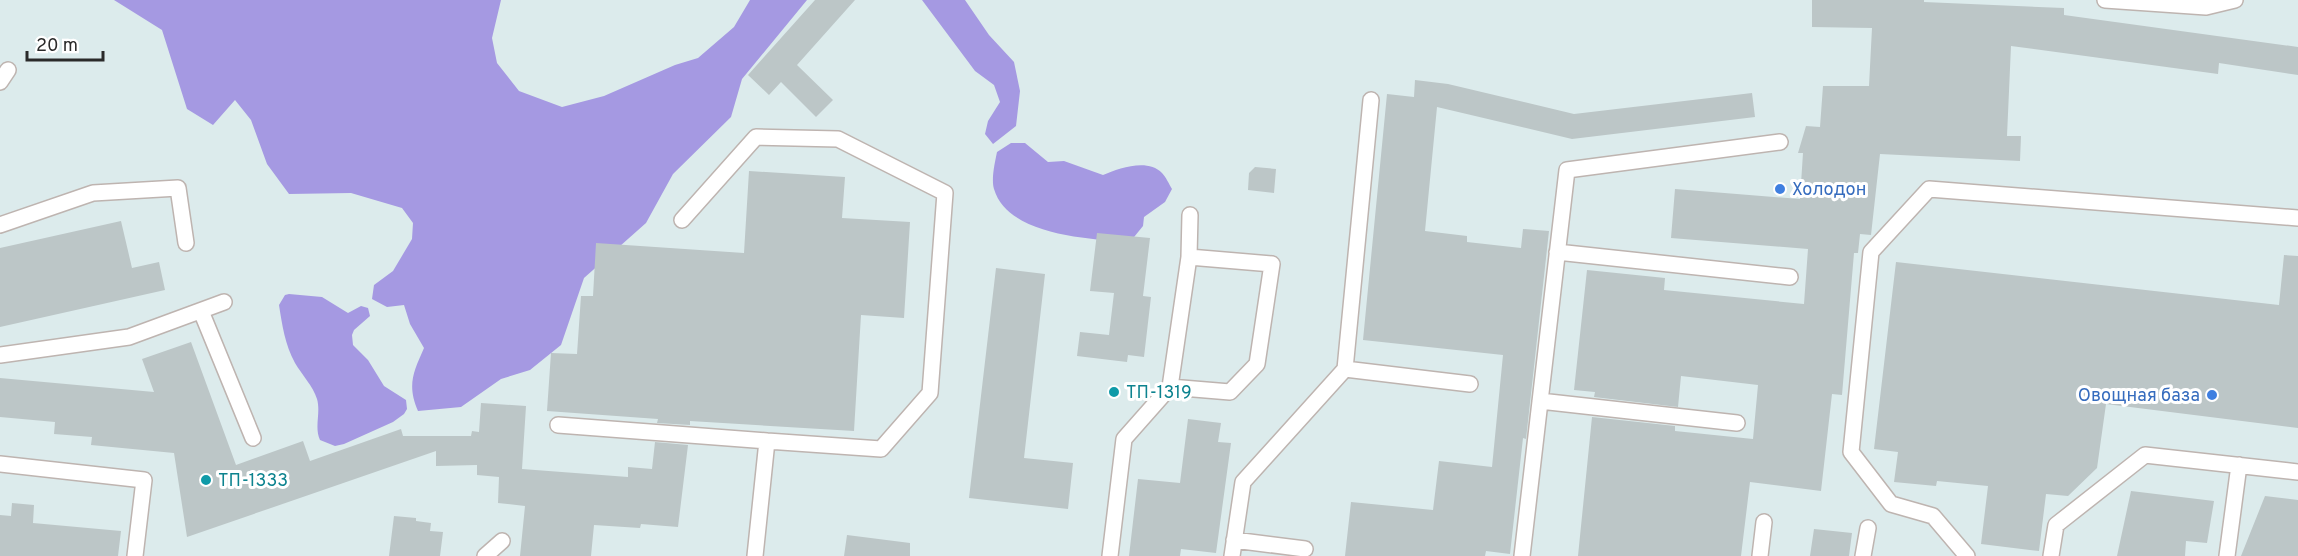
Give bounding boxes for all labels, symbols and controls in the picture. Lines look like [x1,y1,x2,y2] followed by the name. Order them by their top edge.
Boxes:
[27,24,104,62] scale bar
[36,35,78,58] text: 20 m
[1792,179,1866,202] place label: Холодон
[1773,182,1787,196] marker: Холодон
[1126,382,1192,405] place label: ТП-1319
[1107,385,1121,399] marker: ТП-1319
[2078,385,2200,408] place label: Овощная база
[2205,388,2219,402] marker: Овощная база
[218,470,288,493] place label: ТП-1333
[199,473,213,487] marker: ТП-1333

